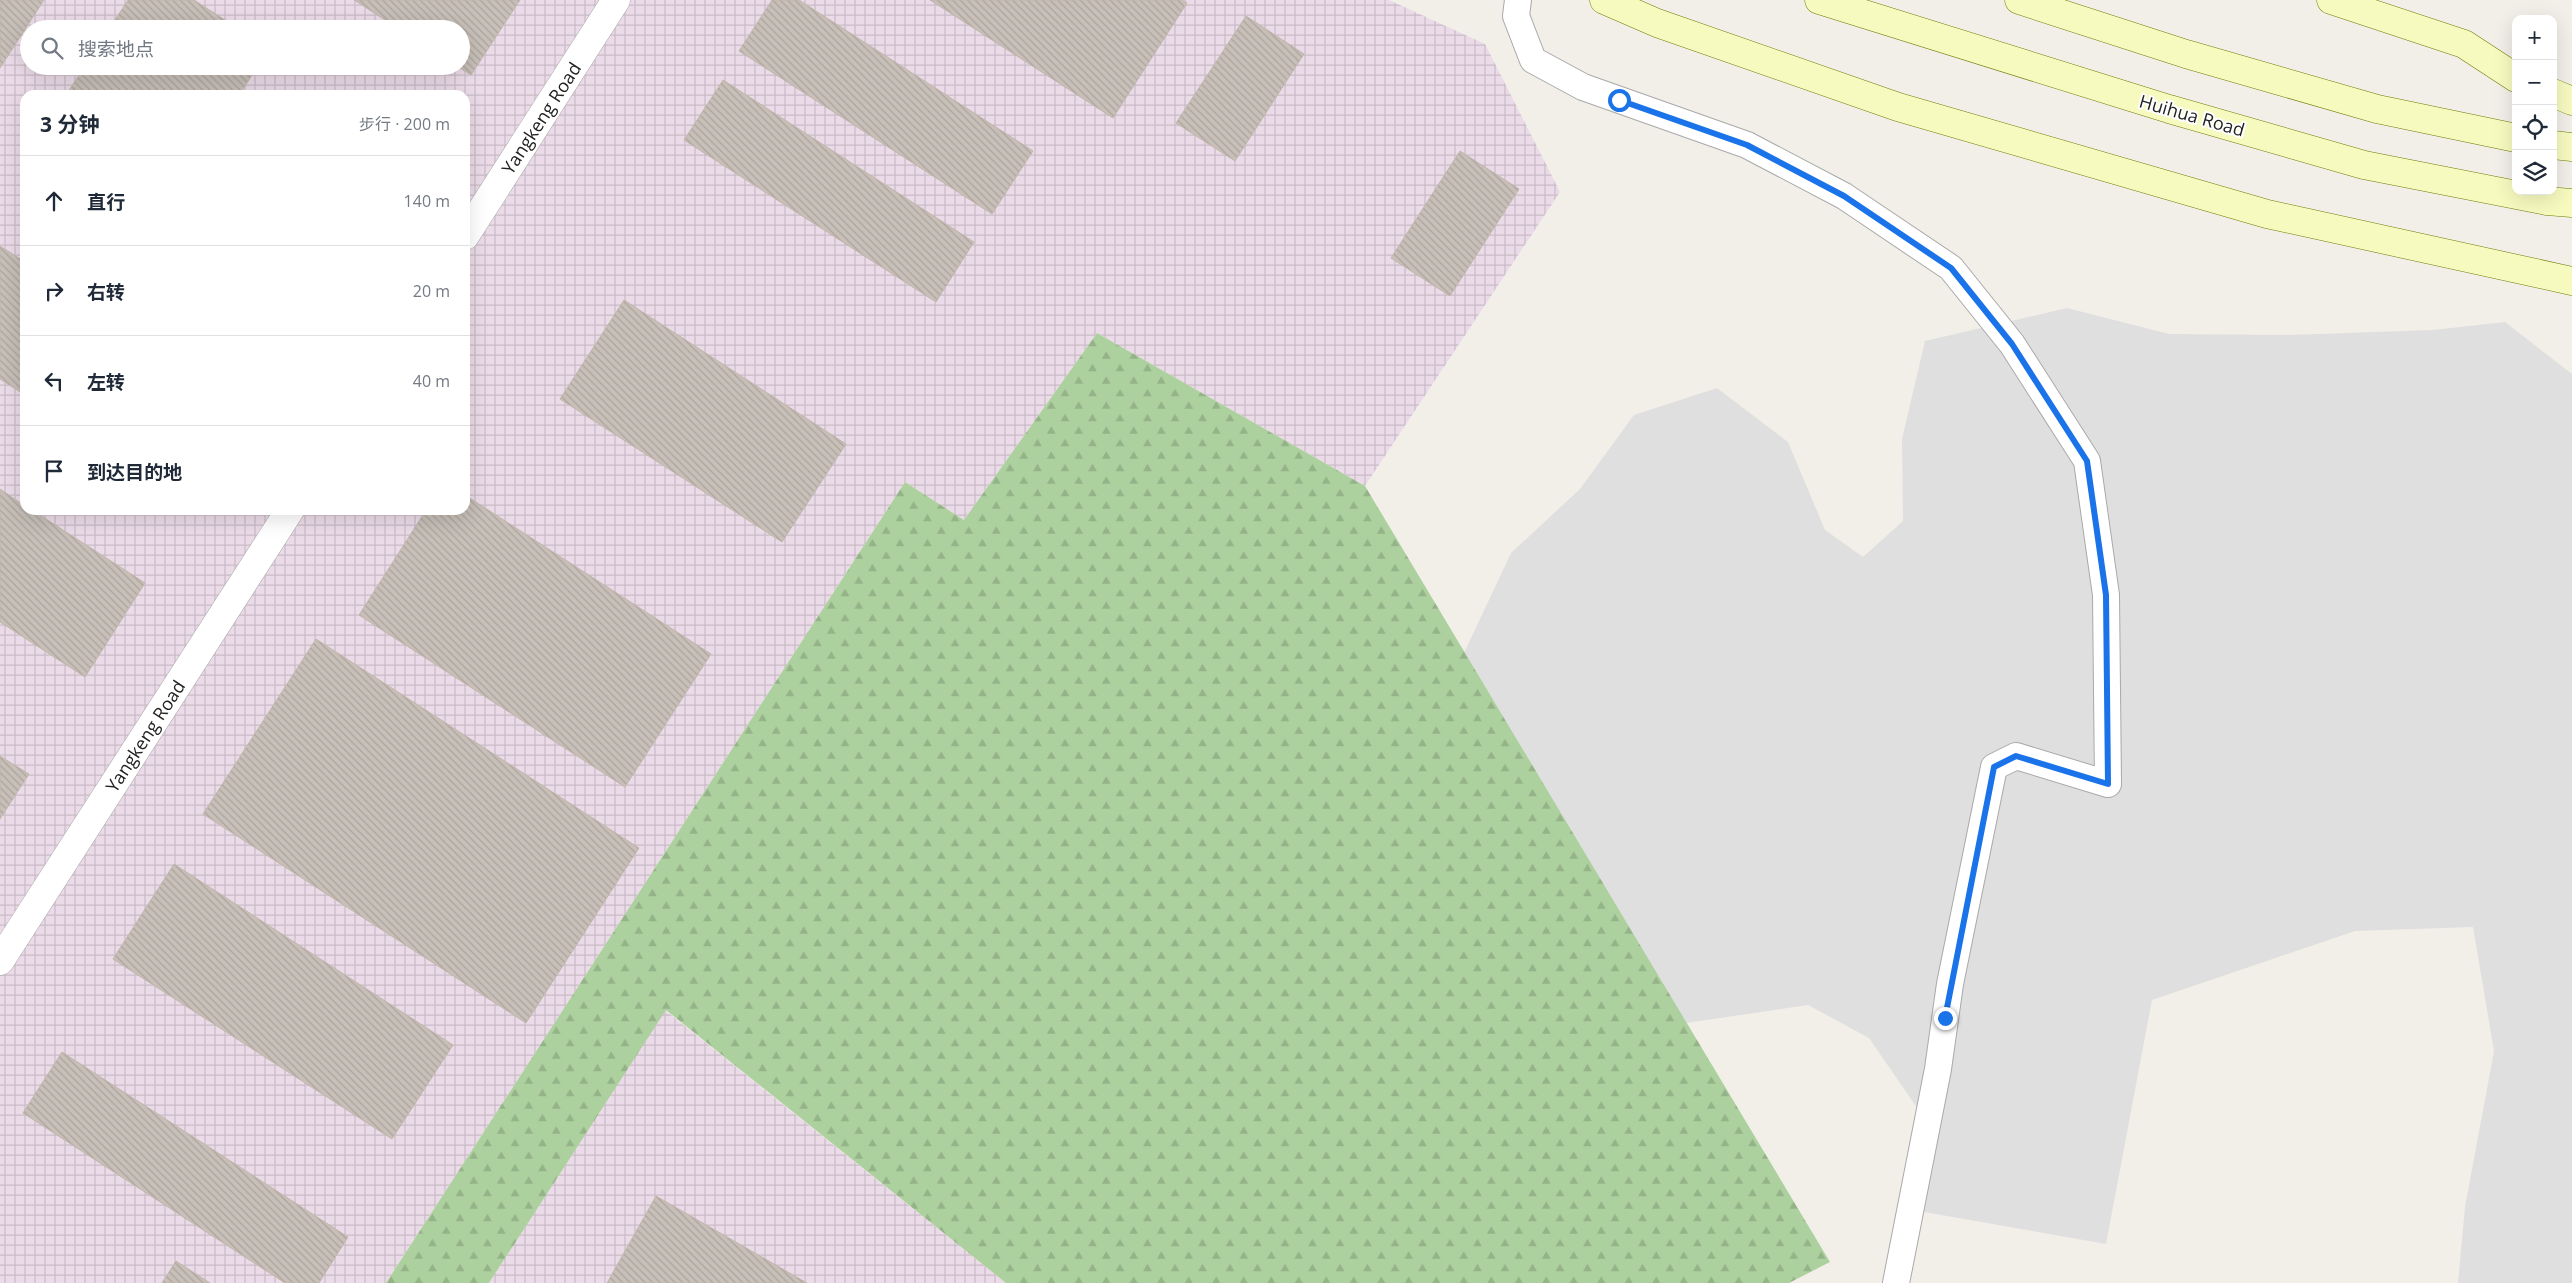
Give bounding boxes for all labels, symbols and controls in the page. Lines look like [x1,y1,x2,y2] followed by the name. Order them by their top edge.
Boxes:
[2512,15,2557,195] map controls
[2512,15,2557,60] button: +
[20,20,470,75] search box
[38,34,66,62] icon: search
[78,36,154,62] text: 搜索地点
[496,57,586,179] street label: Yangkeng Road
[2512,60,2557,105] button: −
[1608,89,1631,112] route start
[2137,89,2247,141] street label: Huihua Road
[2512,105,2557,150] button: locate
[40,110,99,138] text: 3 分钟
[359,113,450,135] text: 步行 · 200 m
[2512,150,2557,195] button: layers
[40,187,68,215] icon: ahead
[87,189,125,215] text: 直行
[404,190,450,212] text: 140 m
[40,277,68,305] icon: right
[87,279,125,305] text: 右转
[413,280,450,302] text: 20 m
[40,367,68,395] icon: left
[87,369,125,395] text: 左转
[413,370,450,392] text: 40 m
[40,457,68,485] icon: arrive
[87,459,182,485] text: 到达目的地
[100,675,190,797] street label: Yangkeng Road
[1934,1007,1957,1030] route end

